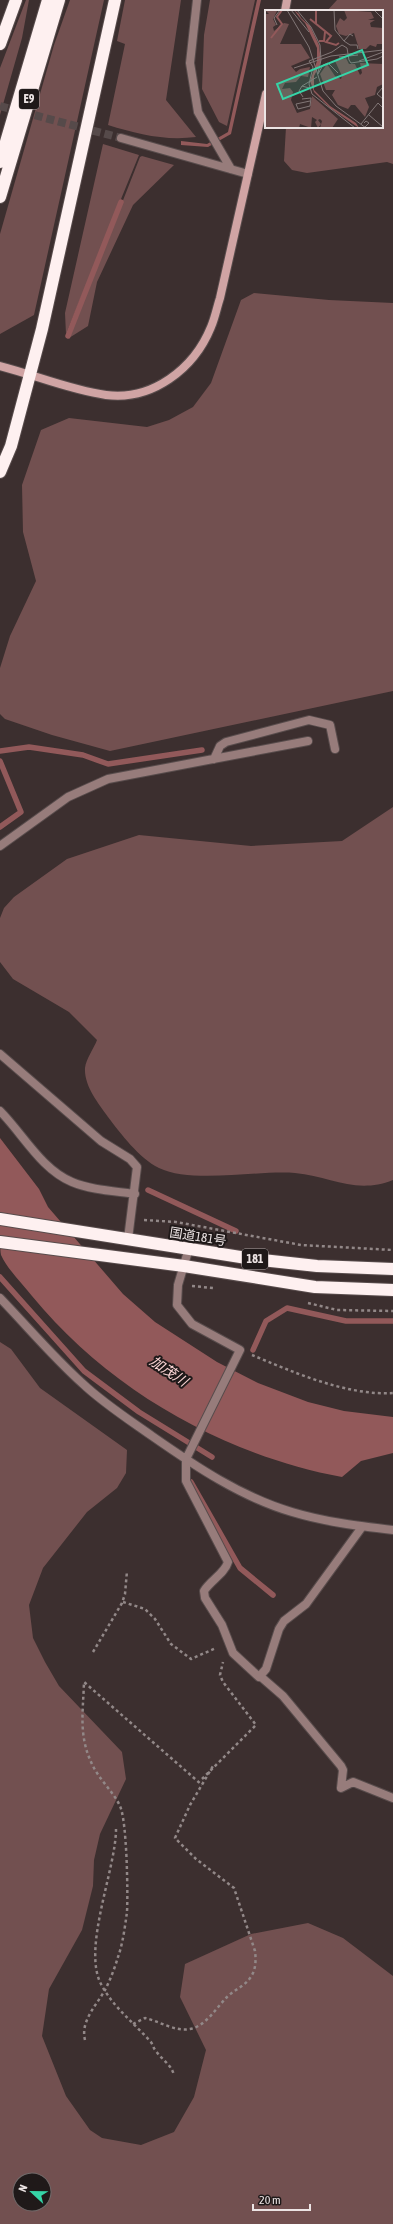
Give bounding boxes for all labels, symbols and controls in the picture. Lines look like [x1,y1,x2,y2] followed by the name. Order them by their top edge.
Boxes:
[265,10,383,128] inset map
[19,89,39,109] road number: E9
[168,1225,227,1248] street label: 国道181号
[242,1249,268,1269] road number: 181
[147,1353,193,1390] water label: 加茂川
[12,2172,52,2212] north arrow
[16,2183,30,2194] text: N
[253,2186,310,2212] scale bar
[259,2193,281,2207] text: 20 m

